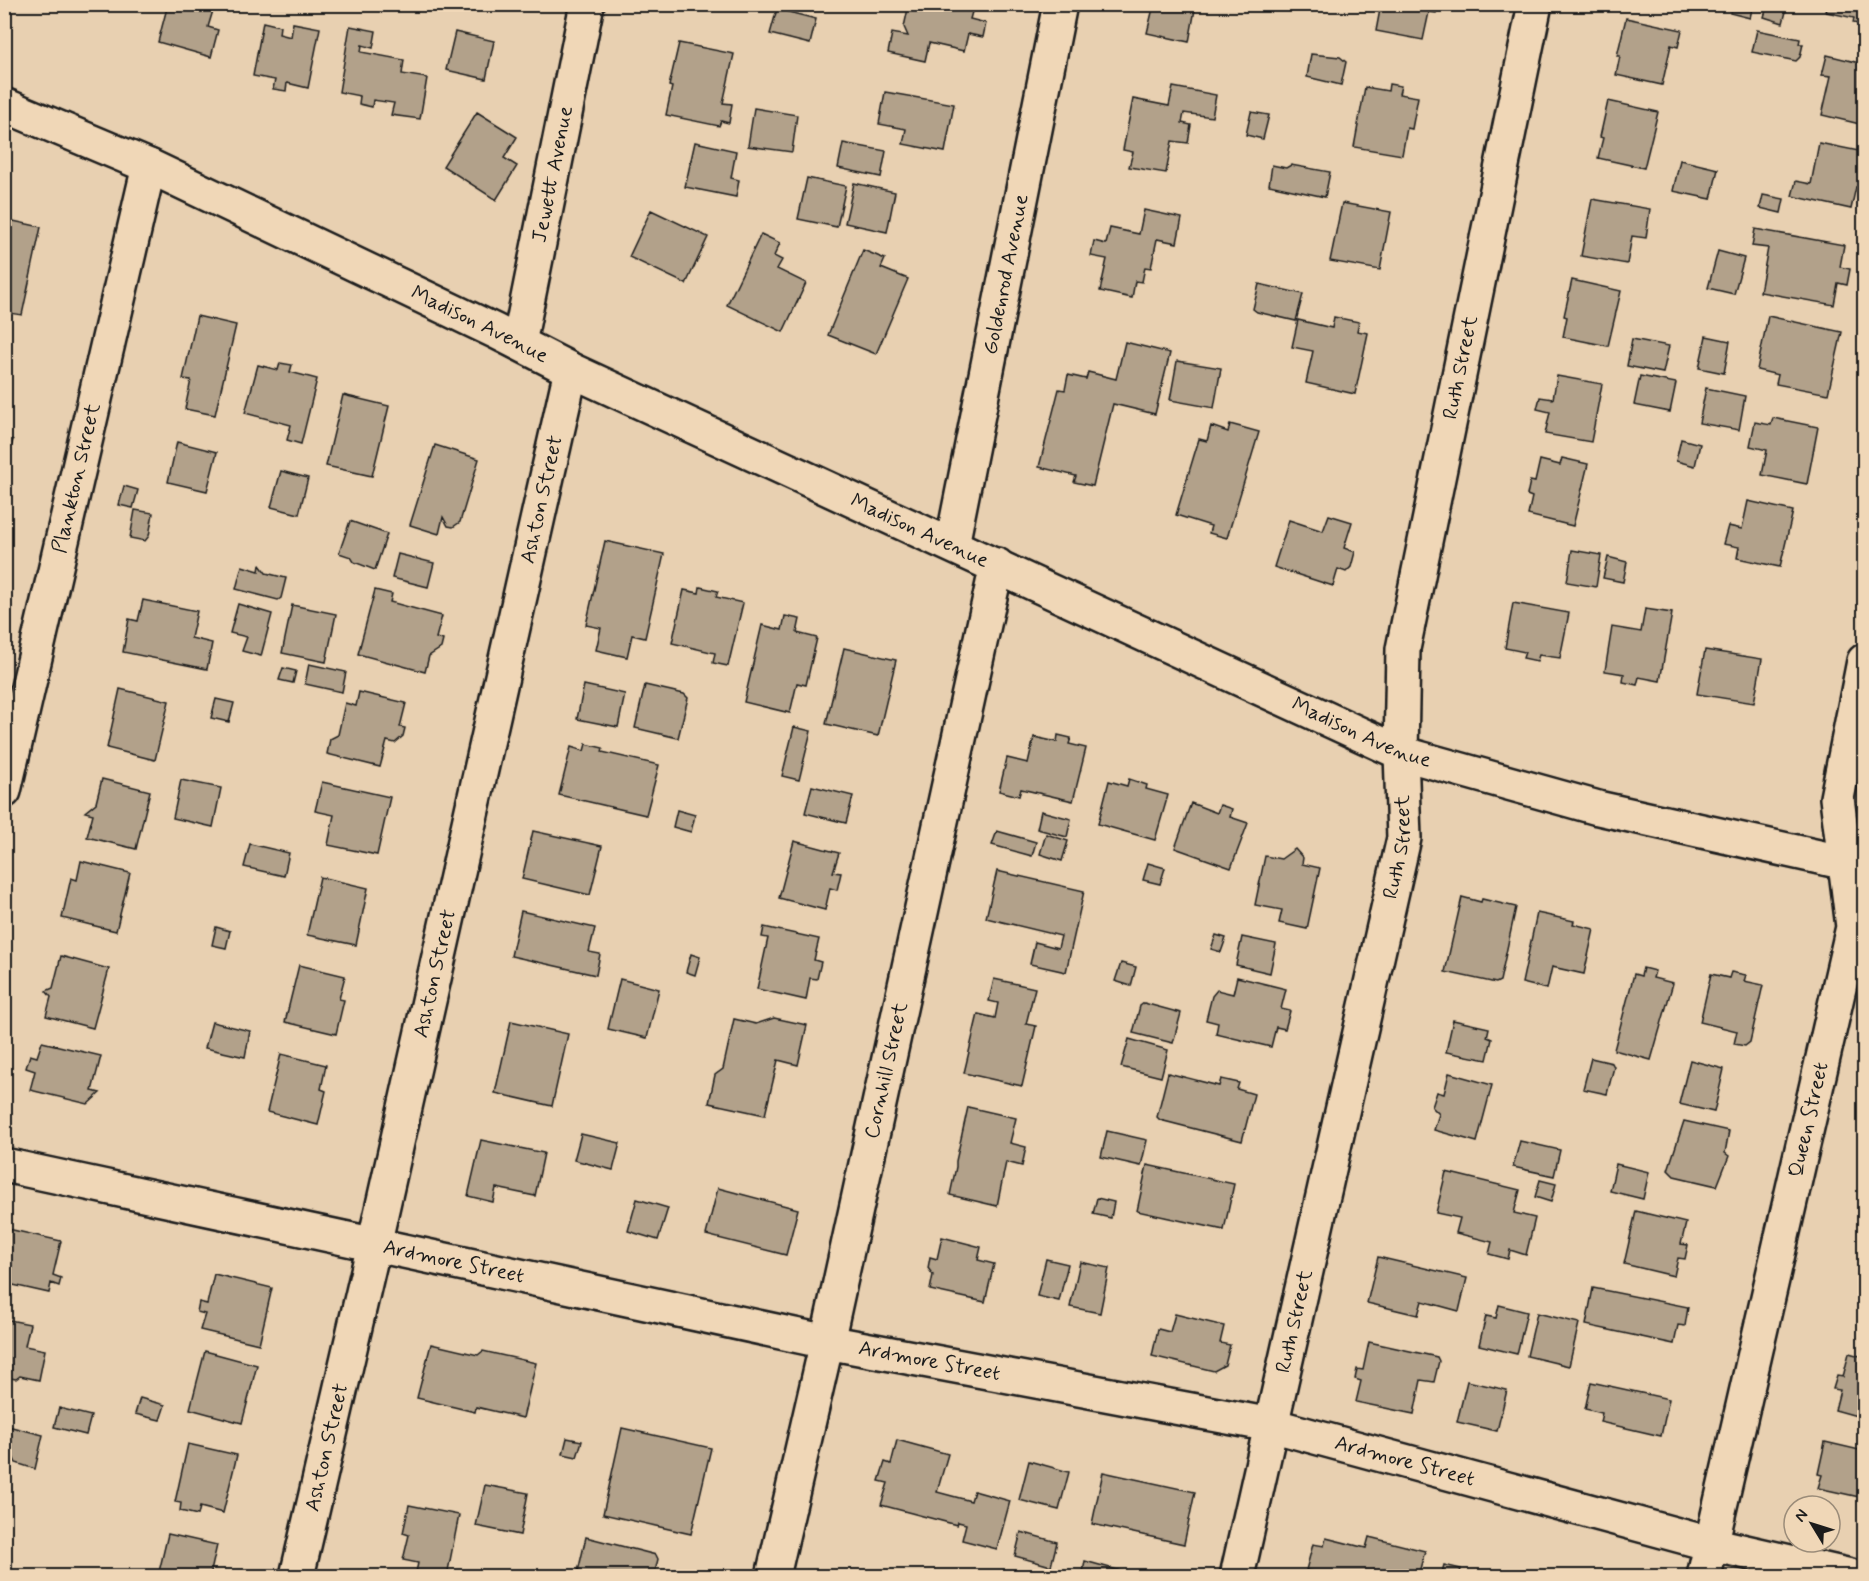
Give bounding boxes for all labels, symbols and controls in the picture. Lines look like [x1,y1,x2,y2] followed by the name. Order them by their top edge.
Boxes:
[525,104,580,245] street label: Jewett Avenue
[976,192,1036,357] street label: Goldenrod Avenue
[406,279,553,370] street label: Madison Avenue
[1436,313,1485,422] street label: Ruth Street
[46,400,108,556] street label: Plankton Street
[514,433,570,566] street label: Ashton Street
[846,487,993,575] street label: Madison Avenue
[1287,690,1434,775] street label: Madison Avenue
[1377,794,1418,902] street label: Ruth Street
[407,907,463,1040] street label: Ashton Street
[858,999,915,1141] street label: Cornhill Street
[1782,1059,1836,1180] street label: Queen Street
[380,1233,527,1291] street label: Ardmore Street
[1269,1266,1320,1376] street label: Ruth Street
[856,1334,1003,1388] street label: Ardmore Street
[298,1381,355,1514] street label: Ashton Street
[1332,1429,1478,1493] street label: Ardmore Street
[1782,1494,1842,1554] north arrow
[1790,1505,1813,1526] text: N

